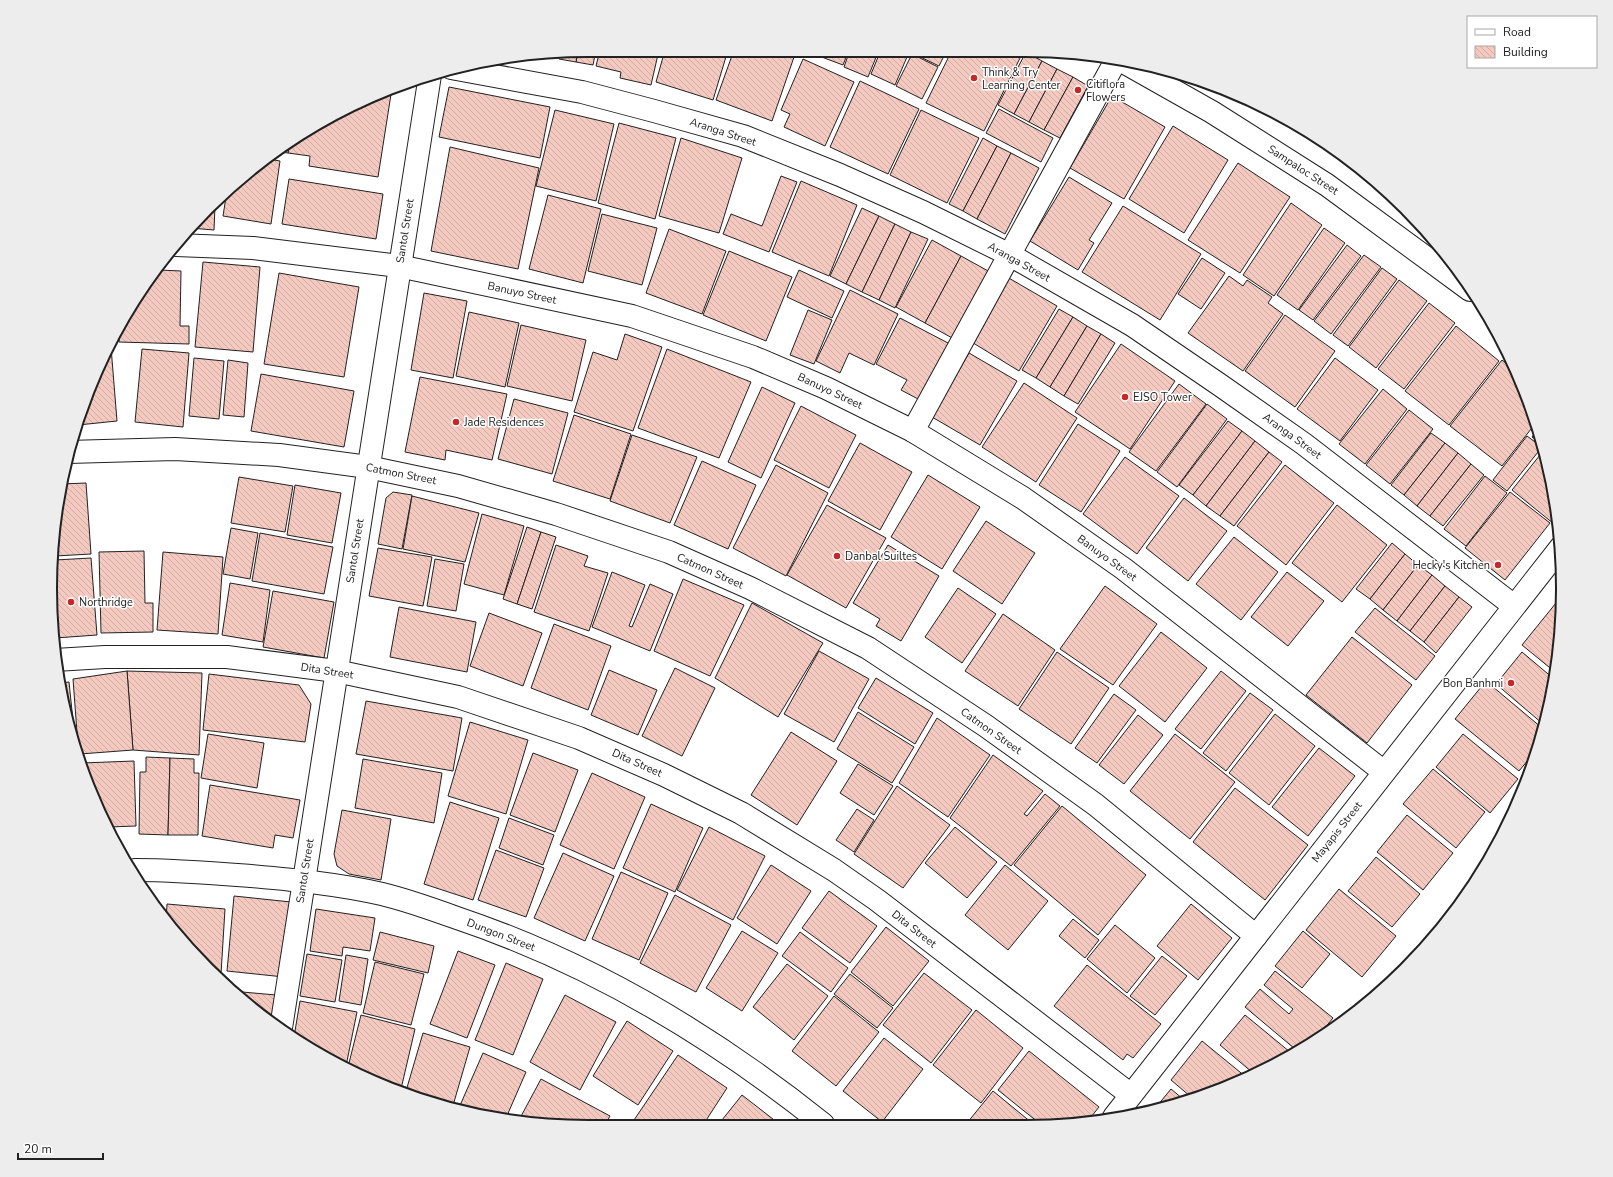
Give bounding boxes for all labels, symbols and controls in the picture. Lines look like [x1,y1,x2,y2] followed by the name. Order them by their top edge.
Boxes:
[1467,16,1597,68] legend
[1503,24,1531,40] text: Road
[1503,44,1548,60] text: Building
[982,65,1061,93] place label: Think & Try Learning Center
[969,73,979,83] marker: Think & Try Learning Center
[1086,77,1125,105] place label: Citiflora Flowers
[1073,85,1083,95] marker: Citiflora Flowers
[688,114,758,150] street label: Aranga Street
[1265,142,1341,199] street label: Sampaloc Street
[393,198,418,264] street label: Santol Street
[985,239,1053,285] street label: Aranga Street
[486,278,558,308] street label: Banuyo Street
[795,369,865,413] street label: Banuyo Street
[1133,390,1192,405] place label: EJSO Tower
[1120,392,1130,402] marker: EJSO Tower
[1260,410,1324,462] street label: Aranga Street
[463,415,544,430] place label: Jade Residences
[451,417,461,427] marker: Jade Residences
[364,460,438,488] street label: Catmon Street
[343,518,368,584] street label: Santol Street
[1074,531,1140,585] street label: Banuyo Street
[845,549,917,564] place label: Danbal Suiltes
[674,550,746,592] street label: Catmon Street
[832,551,842,561] marker: Danbal Suiltes
[1412,558,1490,573] place label: Hecky's Kitchen
[1493,560,1503,570] marker: Hecky's Kitchen
[79,595,133,610] place label: Northridge
[66,597,76,607] marker: Northridge
[300,659,355,683] street label: Dita Street
[1443,676,1503,691] place label: Bon Banhmi
[1506,678,1516,688] marker: Bon Banhmi
[957,704,1025,758] street label: Catmon Street
[610,745,665,781] street label: Dita Street
[1308,798,1366,866] street label: Mayapis Street
[293,838,318,904] street label: Santol Street
[888,907,940,951] street label: Dita Street
[465,915,538,955] street label: Dungon Street
[18,1135,103,1161] scale bar
[24,1141,52,1157] text: 20 m

